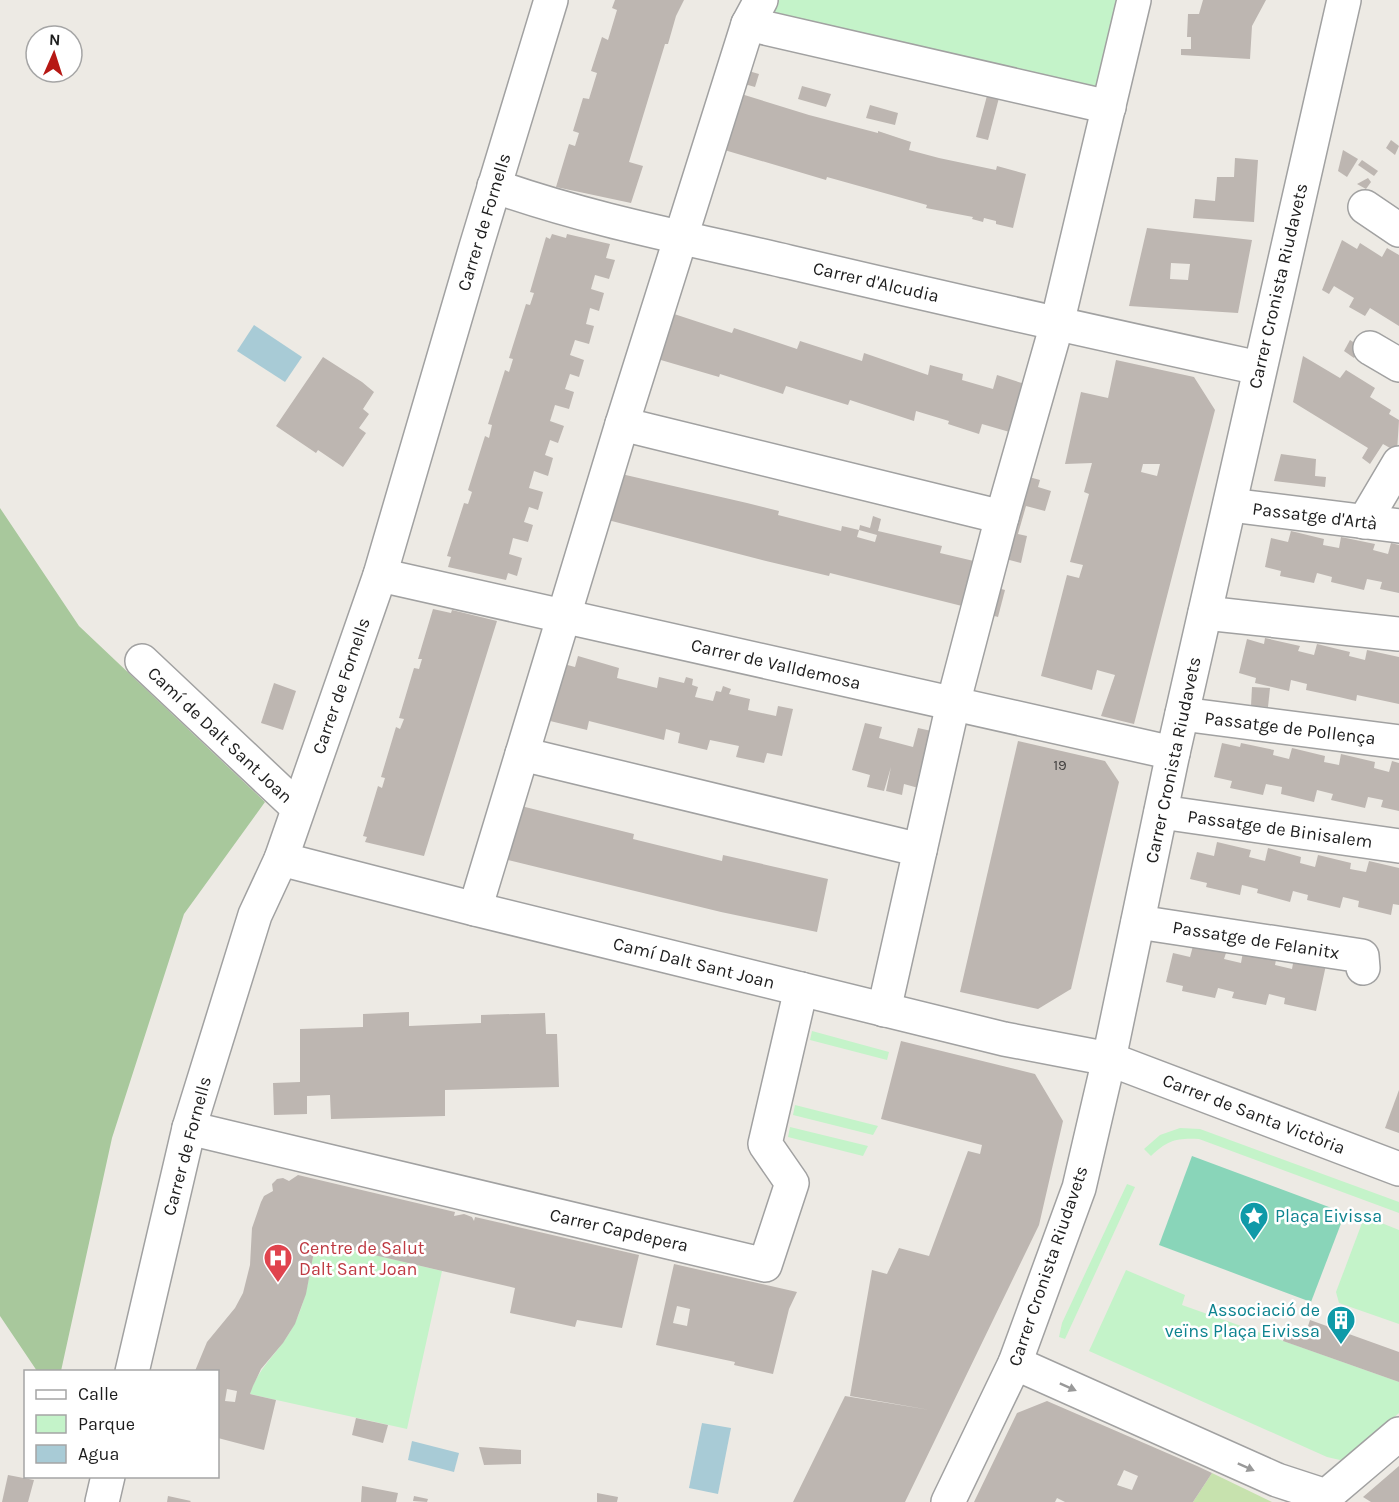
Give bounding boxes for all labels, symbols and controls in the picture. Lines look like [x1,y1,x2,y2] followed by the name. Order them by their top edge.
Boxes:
[24,24,84,84] north arrow
[49,30,61,49] text: N
[453,150,515,294] street label: Carrer de Fornells
[1244,181,1312,391] street label: Carrer Cronista Riudavets
[811,257,941,307] street label: Carrer d'Alcudia
[1251,497,1379,535] street label: Passatge d'Artà
[307,615,375,757] street label: Carrer de Fornells
[689,634,863,694] street label: Carrer de Valldemosa
[1140,655,1206,865] street label: Carrer Cronista Riudavets
[143,662,297,808] street label: Camí de Dalt Sant Joan
[1203,707,1377,749] street label: Passatge de Pollença
[1053,756,1067,774] house number: 19
[1186,805,1374,853] street label: Passatge de Binisalem
[1171,916,1341,964] street label: Passatge de Felanitx
[611,932,777,994] street label: Camí Dalt Sant Joan
[1160,1069,1348,1159] street label: Carrer de Santa Victòria
[158,1074,216,1218] street label: Carrer de Fornells
[1003,1163,1093,1369] street label: Carrer Cronista Riudavets
[1238,1200,1270,1242] place icon: Plaça Eivissa
[548,1203,690,1257] street label: Carrer Capdepera
[1275,1205,1382,1227] place label: Plaça Eivissa
[299,1237,425,1280] place label: Centre de Salut Dalt Sant Joan
[262,1242,294,1284] hospital icon: Centre de Salut Dalt Sant Joan
[1165,1299,1320,1342] place label: Associació de veïns Plaça Eivissa
[1325,1304,1357,1346] building icon: Associació de veïns Plaça Eivissa
[24,1370,219,1478] legend
[1060,1382,1078,1392] one-way arrow
[78,1383,118,1405] text: Calle
[78,1413,135,1435] text: Parque
[78,1443,119,1465] text: Agua
[1238,1462,1255,1471] one-way arrow

